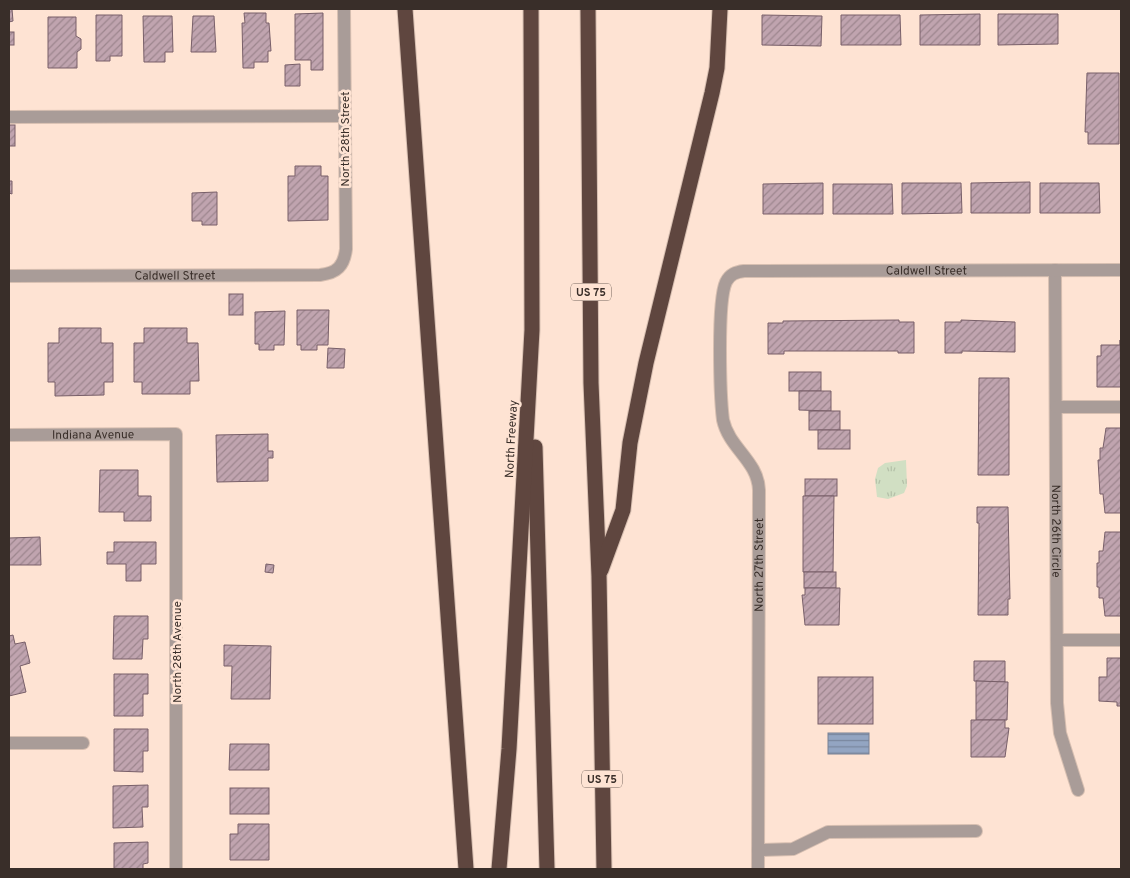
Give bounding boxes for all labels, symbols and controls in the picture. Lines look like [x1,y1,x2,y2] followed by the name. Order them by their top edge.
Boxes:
[338,91,354,187] street label: North 28th Street
[886,263,967,280] street label: Caldwell Street
[134,268,216,285] street label: Caldwell Street
[571,284,611,300] road number: US 75
[502,400,522,479] street label: North Freeway
[52,427,134,444] street label: Indiana Avenue
[1047,484,1063,578] street label: North 26th Circle
[752,518,768,612] street label: North 27th Street
[170,601,186,703] street label: North 28th Avenue
[582,771,622,788] road number: US 75

